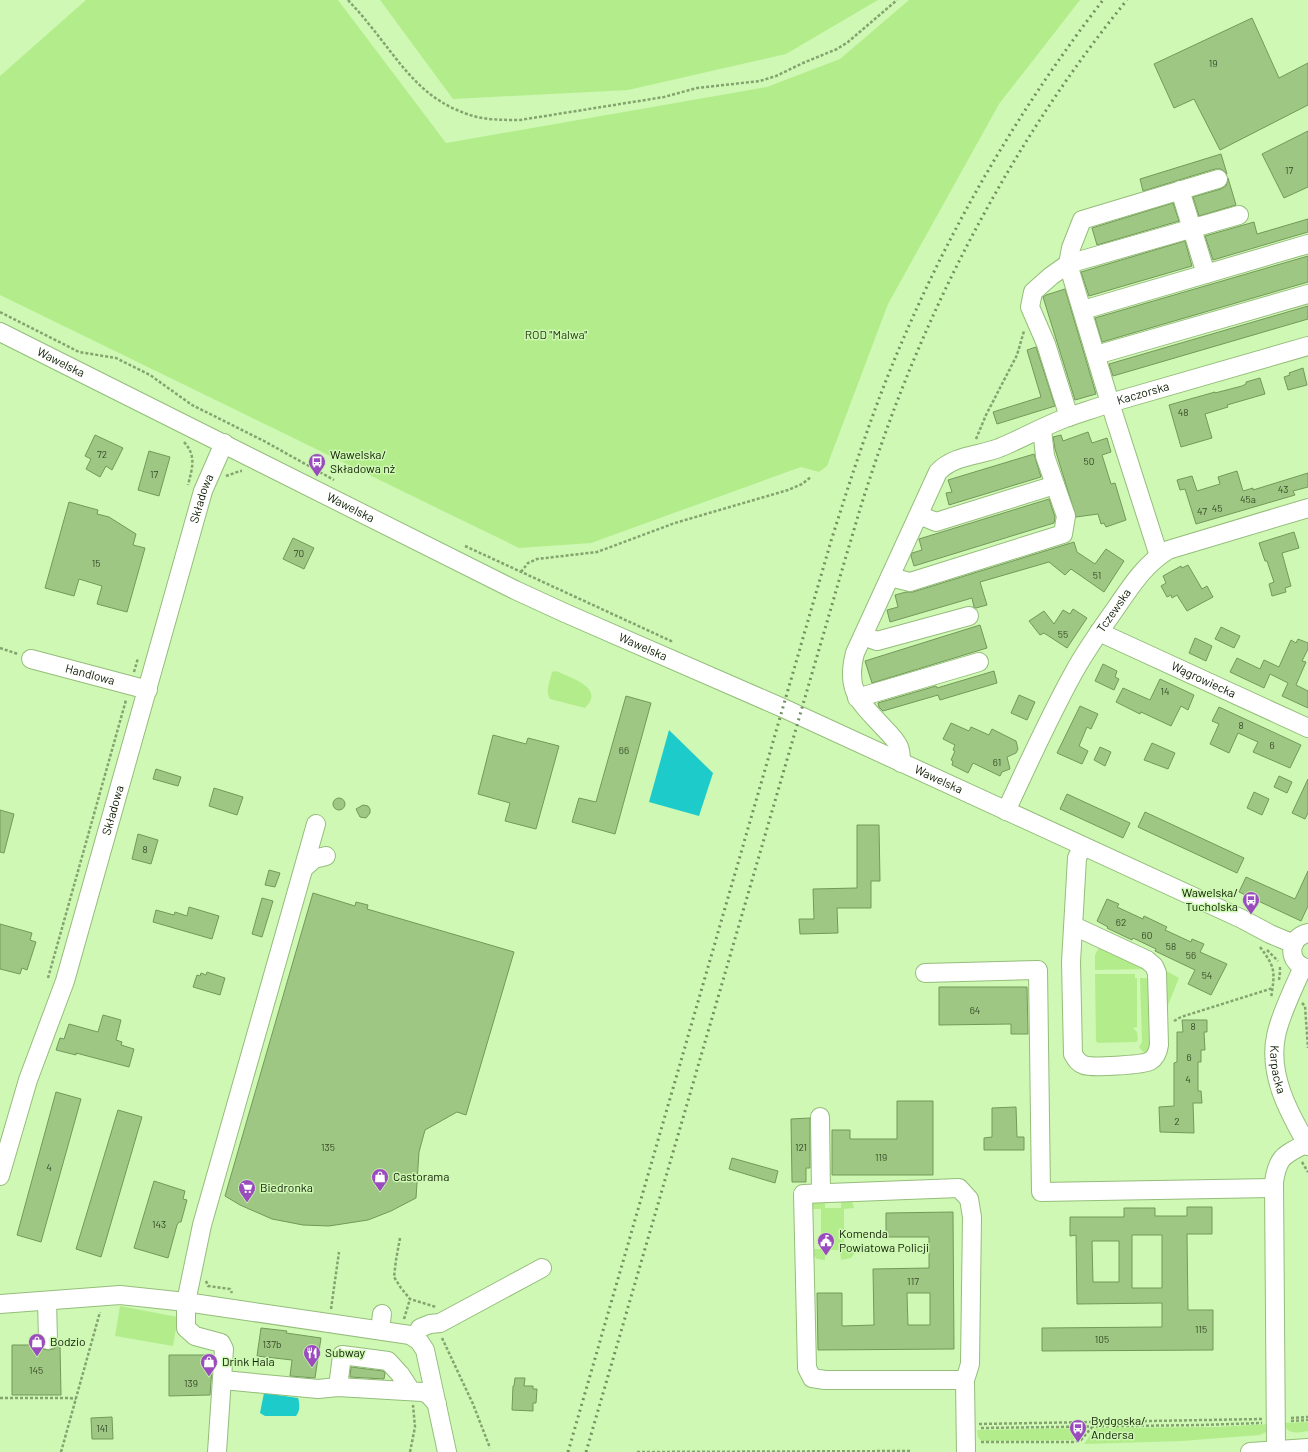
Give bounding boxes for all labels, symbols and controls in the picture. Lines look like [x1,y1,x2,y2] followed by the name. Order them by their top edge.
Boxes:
[1209,57,1217,69] house number: 19
[1285,164,1293,176] house number: 17
[525,327,587,341] park label: ROD "Malwa"
[35,344,87,379] street label: Wawelska
[1115,378,1171,407] street label: Kaczorska
[1178,406,1188,418] house number: 48
[330,447,395,475] place label: Wawelska/ Składowa nż
[97,448,107,460] house number: 72
[307,452,327,477] bus stop icon: Wawelska/ Składowa nż
[1084,455,1094,467] house number: 50
[150,468,158,480] house number: 17
[186,472,216,525] street label: Składowa
[1278,483,1288,495] house number: 43
[325,489,377,524] street label: Wawelska
[1240,493,1256,505] house number: 45a
[1212,502,1222,514] house number: 45
[1197,505,1207,517] house number: 47
[294,547,304,559] house number: 70
[92,557,100,569] house number: 15
[1093,569,1101,581] house number: 51
[1093,586,1133,635] street label: Tczewska
[1058,628,1068,640] house number: 55
[617,629,670,663] street label: Wawelska
[1169,658,1238,700] street label: Wągrowiecka
[64,660,117,687] street label: Handlowa
[1160,685,1170,697] house number: 14
[1238,719,1244,731] house number: 8
[1269,739,1275,751] house number: 6
[619,744,629,756] house number: 66
[993,756,1001,768] house number: 61
[913,761,965,796] street label: Wawelska
[98,784,126,836] street label: Składowa
[142,843,148,855] house number: 8
[1182,885,1238,913] place label: Wawelska/ Tucholska
[1241,890,1261,915] bus stop icon: Wawelska/ Tucholska
[1116,916,1126,928] house number: 62
[1142,929,1152,941] house number: 60
[1166,940,1176,952] house number: 58
[1186,949,1196,961] house number: 56
[1202,969,1212,981] house number: 54
[970,1004,980,1016] house number: 64
[1190,1020,1196,1032] house number: 8
[1268,1045,1289,1095] street label: Karpacka
[1186,1051,1192,1063] house number: 6
[1185,1073,1191,1085] house number: 4
[1174,1115,1180,1127] house number: 2
[321,1141,335,1153] house number: 135
[795,1141,807,1153] house number: 121
[875,1151,887,1163] house number: 119
[46,1161,52,1173] house number: 4
[370,1167,390,1192] shop icon: Castorama
[393,1169,449,1183] place label: Castorama
[237,1178,257,1203] supermarket icon: Biedronka
[260,1180,313,1194] place label: Biedronka
[152,1218,166,1230] house number: 143
[839,1226,929,1254] place label: Komenda Powiatowa Policji
[816,1231,836,1256] public building icon: Komenda Powiatowa Policji
[907,1275,919,1287] house number: 117
[1195,1323,1207,1335] house number: 115
[27,1332,47,1357] shop icon: Bodzio
[1095,1333,1109,1345] house number: 105
[50,1334,86,1348] place label: Bodzio
[263,1338,281,1350] house number: 137b
[302,1343,322,1368] restaurant icon: Subway
[325,1345,365,1359] place label: Subway
[199,1352,219,1377] shop icon: Drink Hala
[222,1354,275,1368] place label: Drink Hala
[29,1364,43,1376] house number: 145
[184,1377,198,1389] house number: 139
[1091,1413,1146,1441] place label: Bydgoska/ Andersa
[1068,1418,1088,1443] bus stop icon: Bydgoska/ Andersa
[96,1422,108,1434] house number: 141

